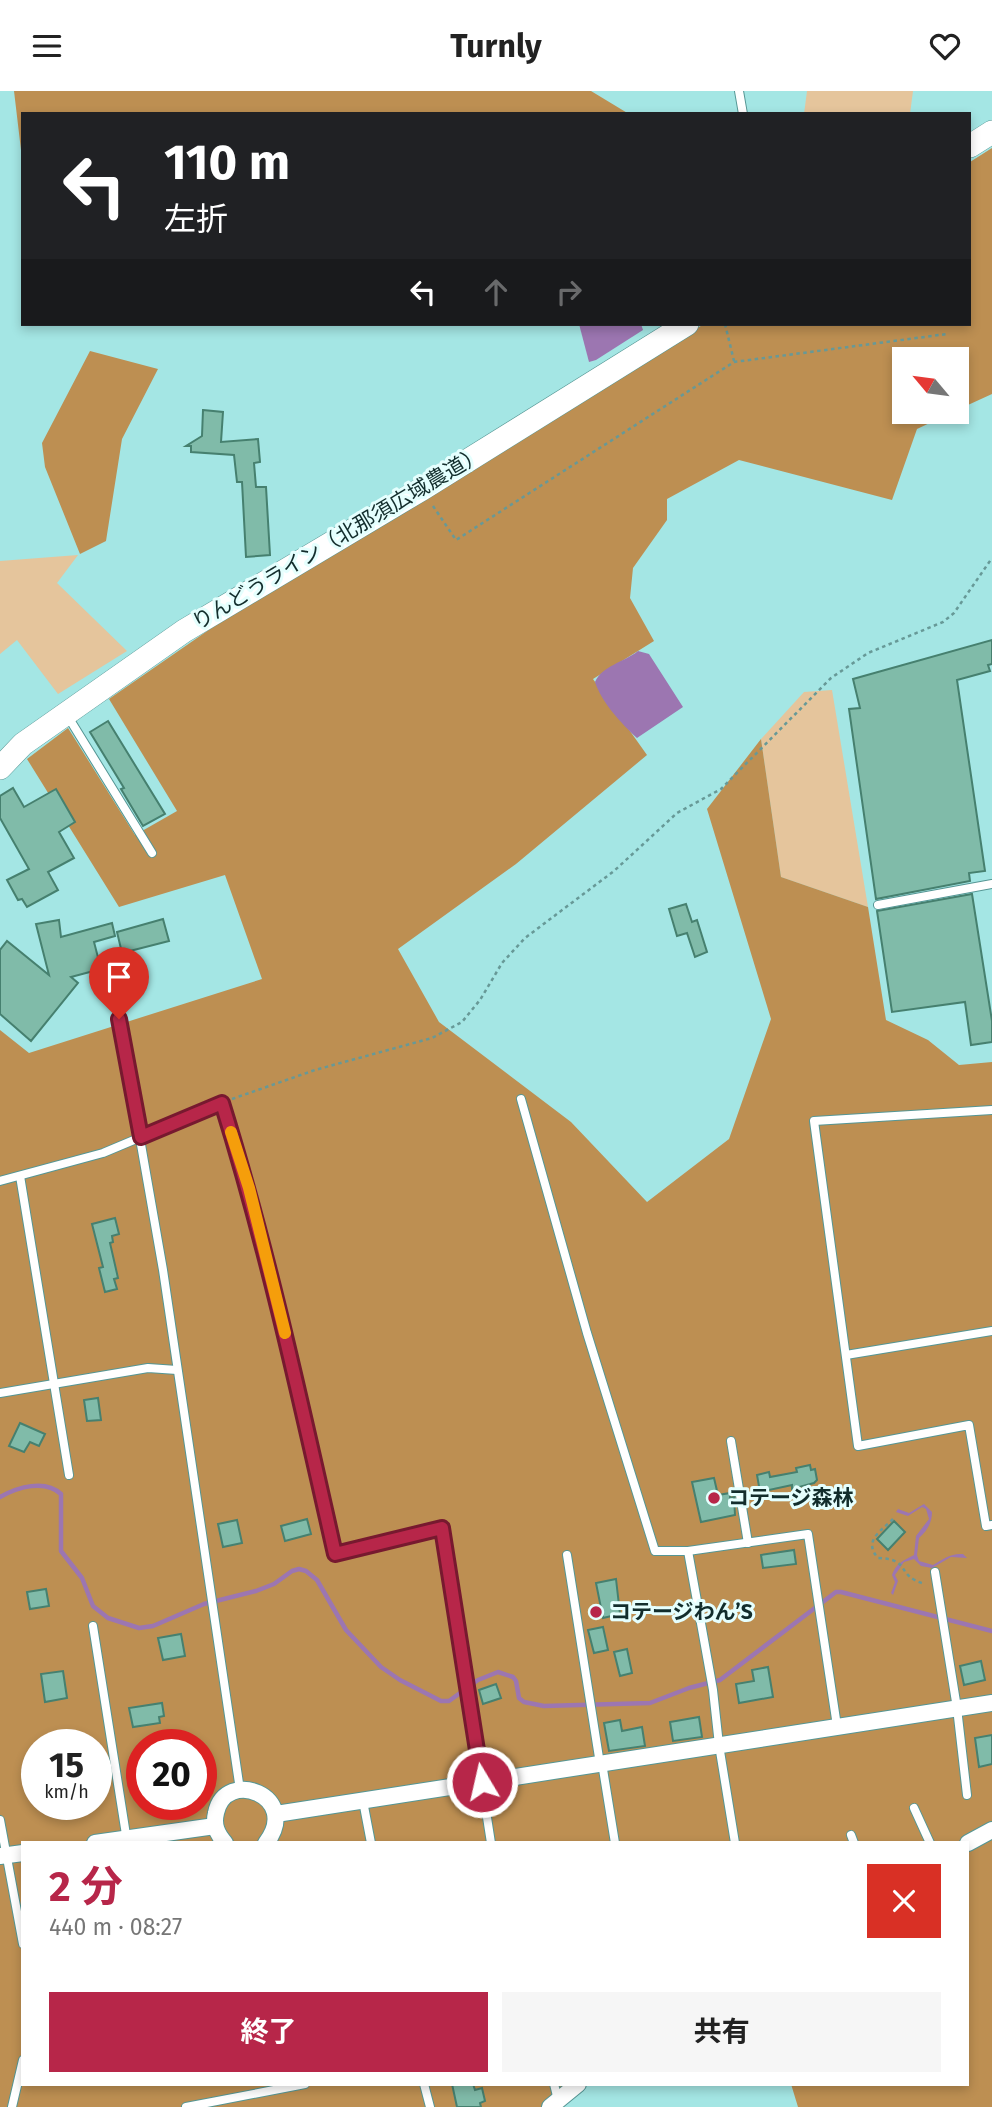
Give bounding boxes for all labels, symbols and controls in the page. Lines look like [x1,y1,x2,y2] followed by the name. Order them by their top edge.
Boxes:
[28,27,66,65] icon: menu
[450,27,542,65] text: Turnly
[926,27,964,65] icon: heart
[164,133,290,192] text: 110 m
[49,140,140,231] icon: left
[164,200,228,238] text: 左折
[404,273,442,311] icon: left
[477,273,515,311] icon: ahead
[550,273,588,311] icon: right
[892,347,970,423] north arrow
[892,347,969,424] map controls
[188,440,488,636] street label: りんどうライン（北那須広域農道）
[89,947,149,1019] pin
[100,958,138,996] icon: arrive
[728,1485,854,1511] place label: コテージ森林
[706,1490,722,1506] marker: コテージ森林
[610,1599,753,1625] place label: コテージわん’S
[588,1604,604,1620] marker: コテージわん’S
[126,1729,217,1820] speed limit sign: 20
[49,1744,84,1786] text: 15
[445,1745,519,1819] position arrow
[44,1781,89,1803] text: km/h
[49,1862,123,1912] text: 2 分
[867,1864,941,1938] button: close
[49,1913,182,1941] text: 440 m · 08:27
[49,1992,488,2072] button: 終了
[502,1992,941,2072] button: 共有

